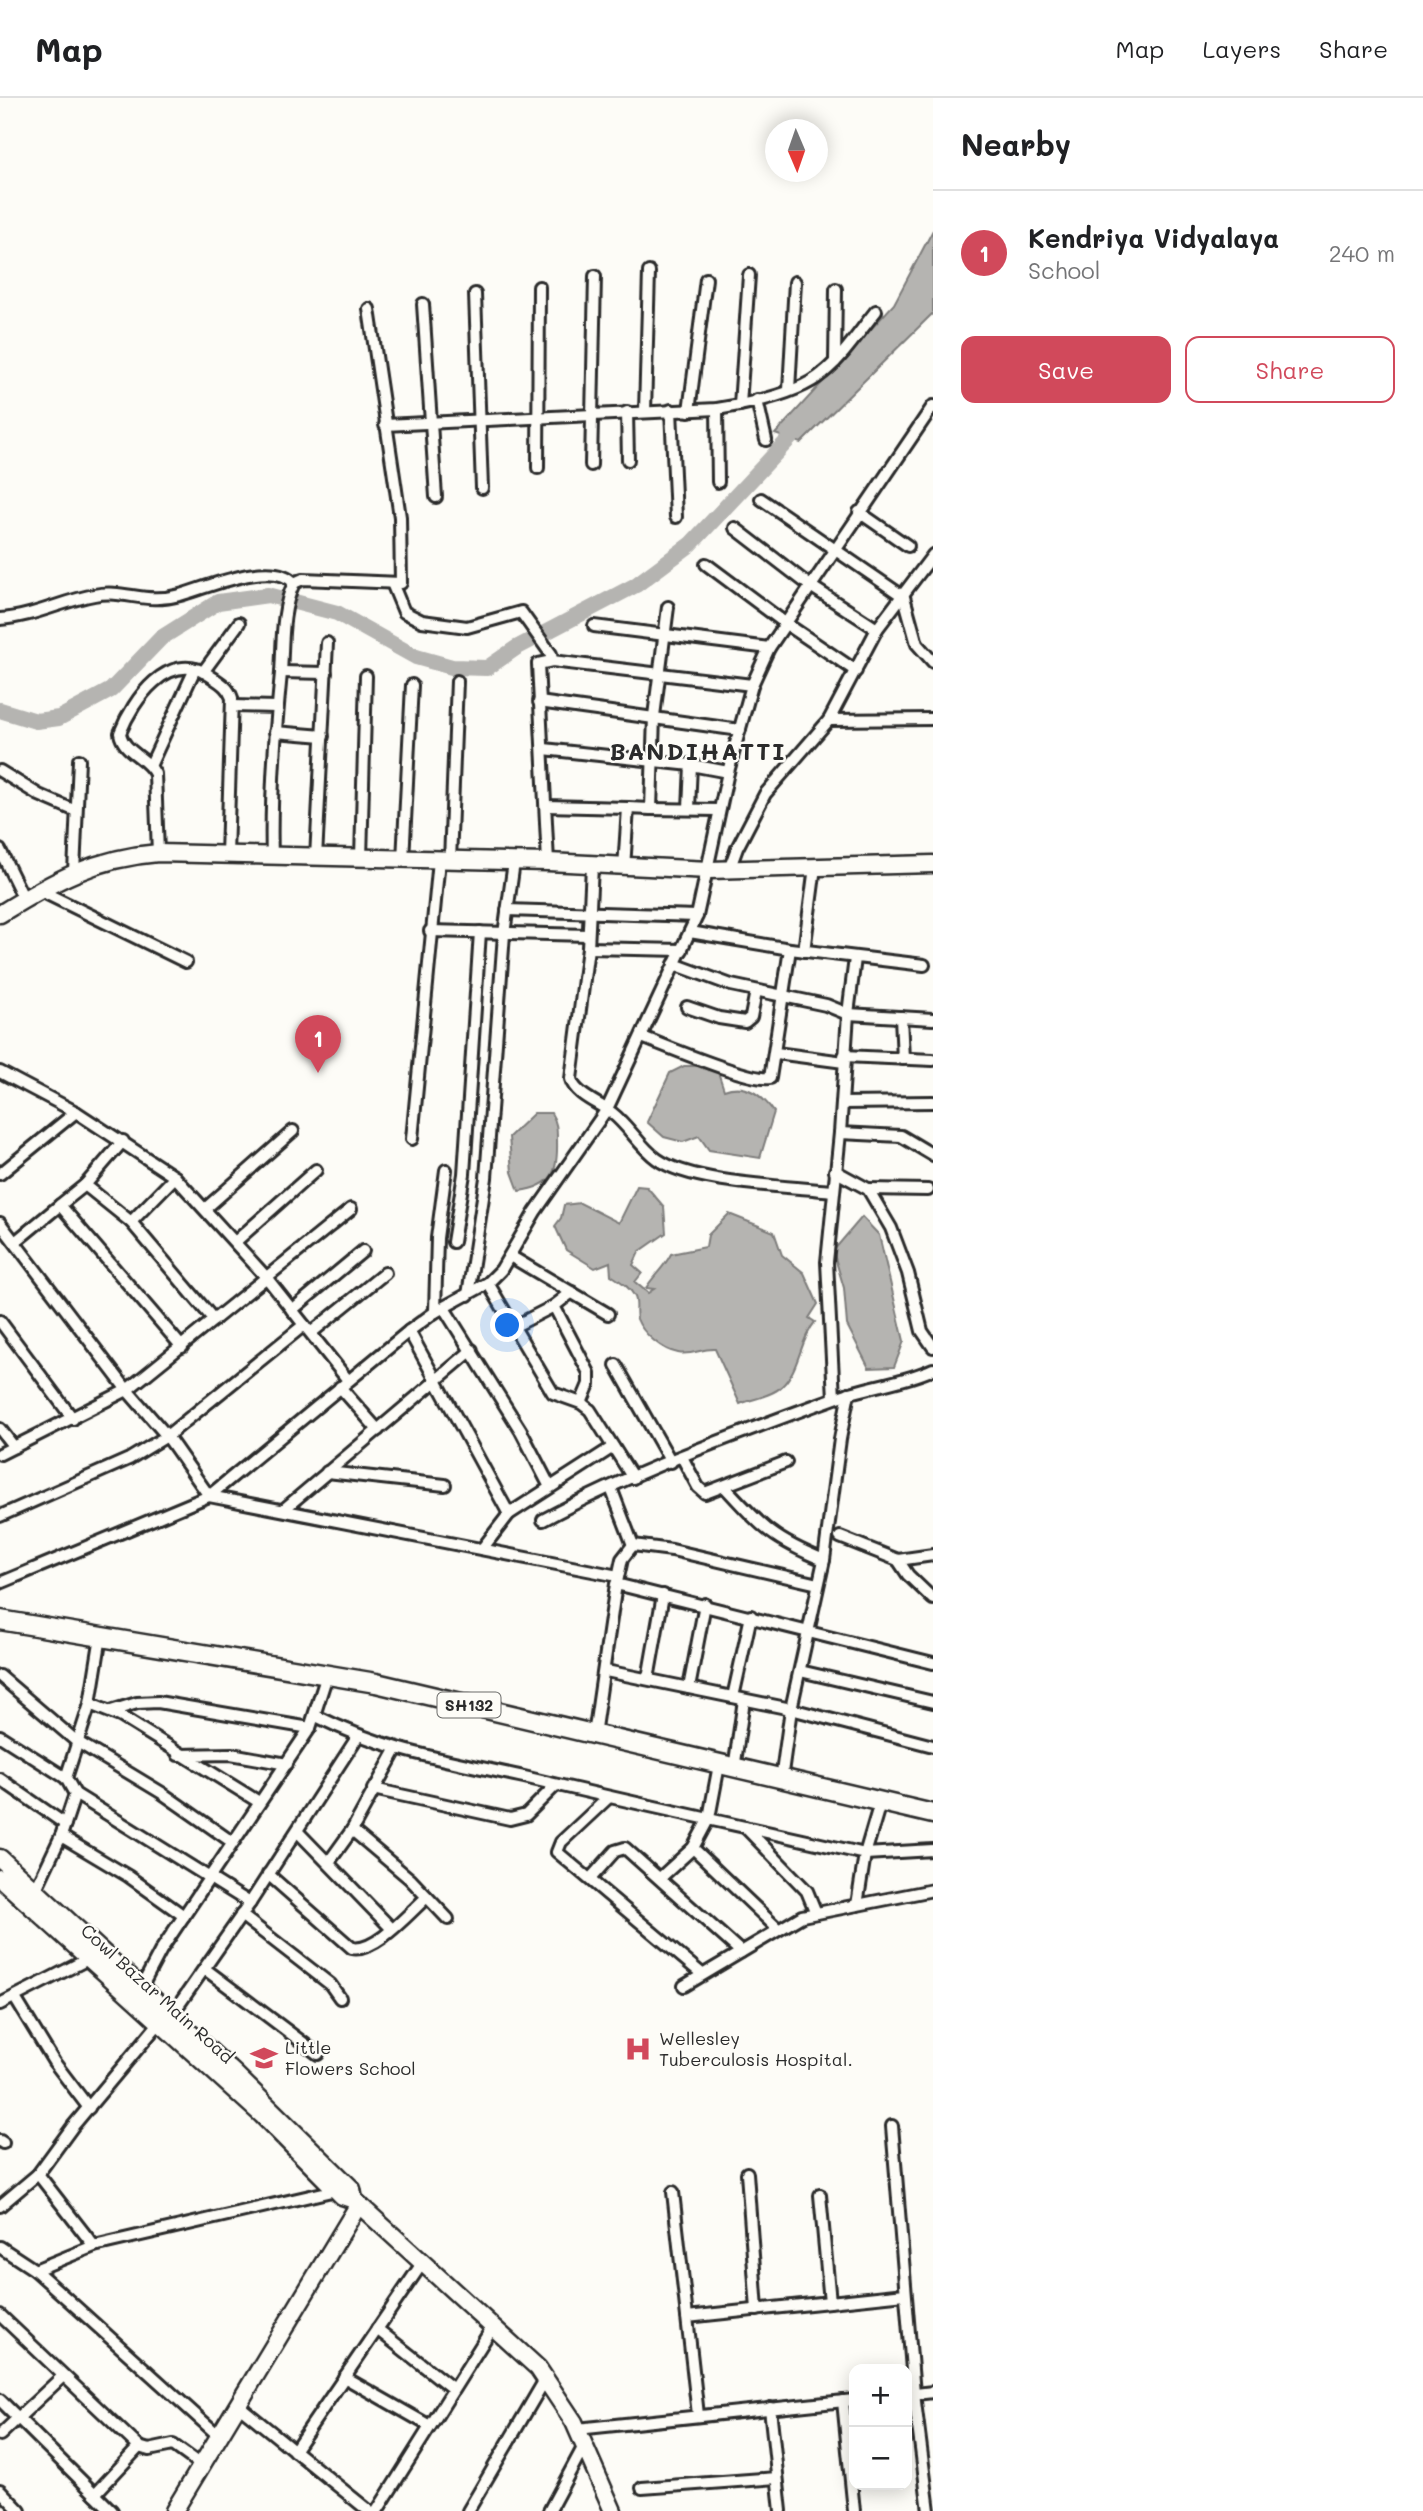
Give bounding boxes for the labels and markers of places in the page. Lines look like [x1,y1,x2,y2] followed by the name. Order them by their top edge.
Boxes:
[295,1015,341,1073] pin: 1
[659,2026,853,2071] place label: Wellesley Tuberculosis Hospital.
[623,2034,653,2064] hospital icon: Wellesley Tuberculosis Hospital.
[285,2035,416,2080] place label: Little Flowers School
[249,2043,279,2073] school or university icon: Little Flowers School

